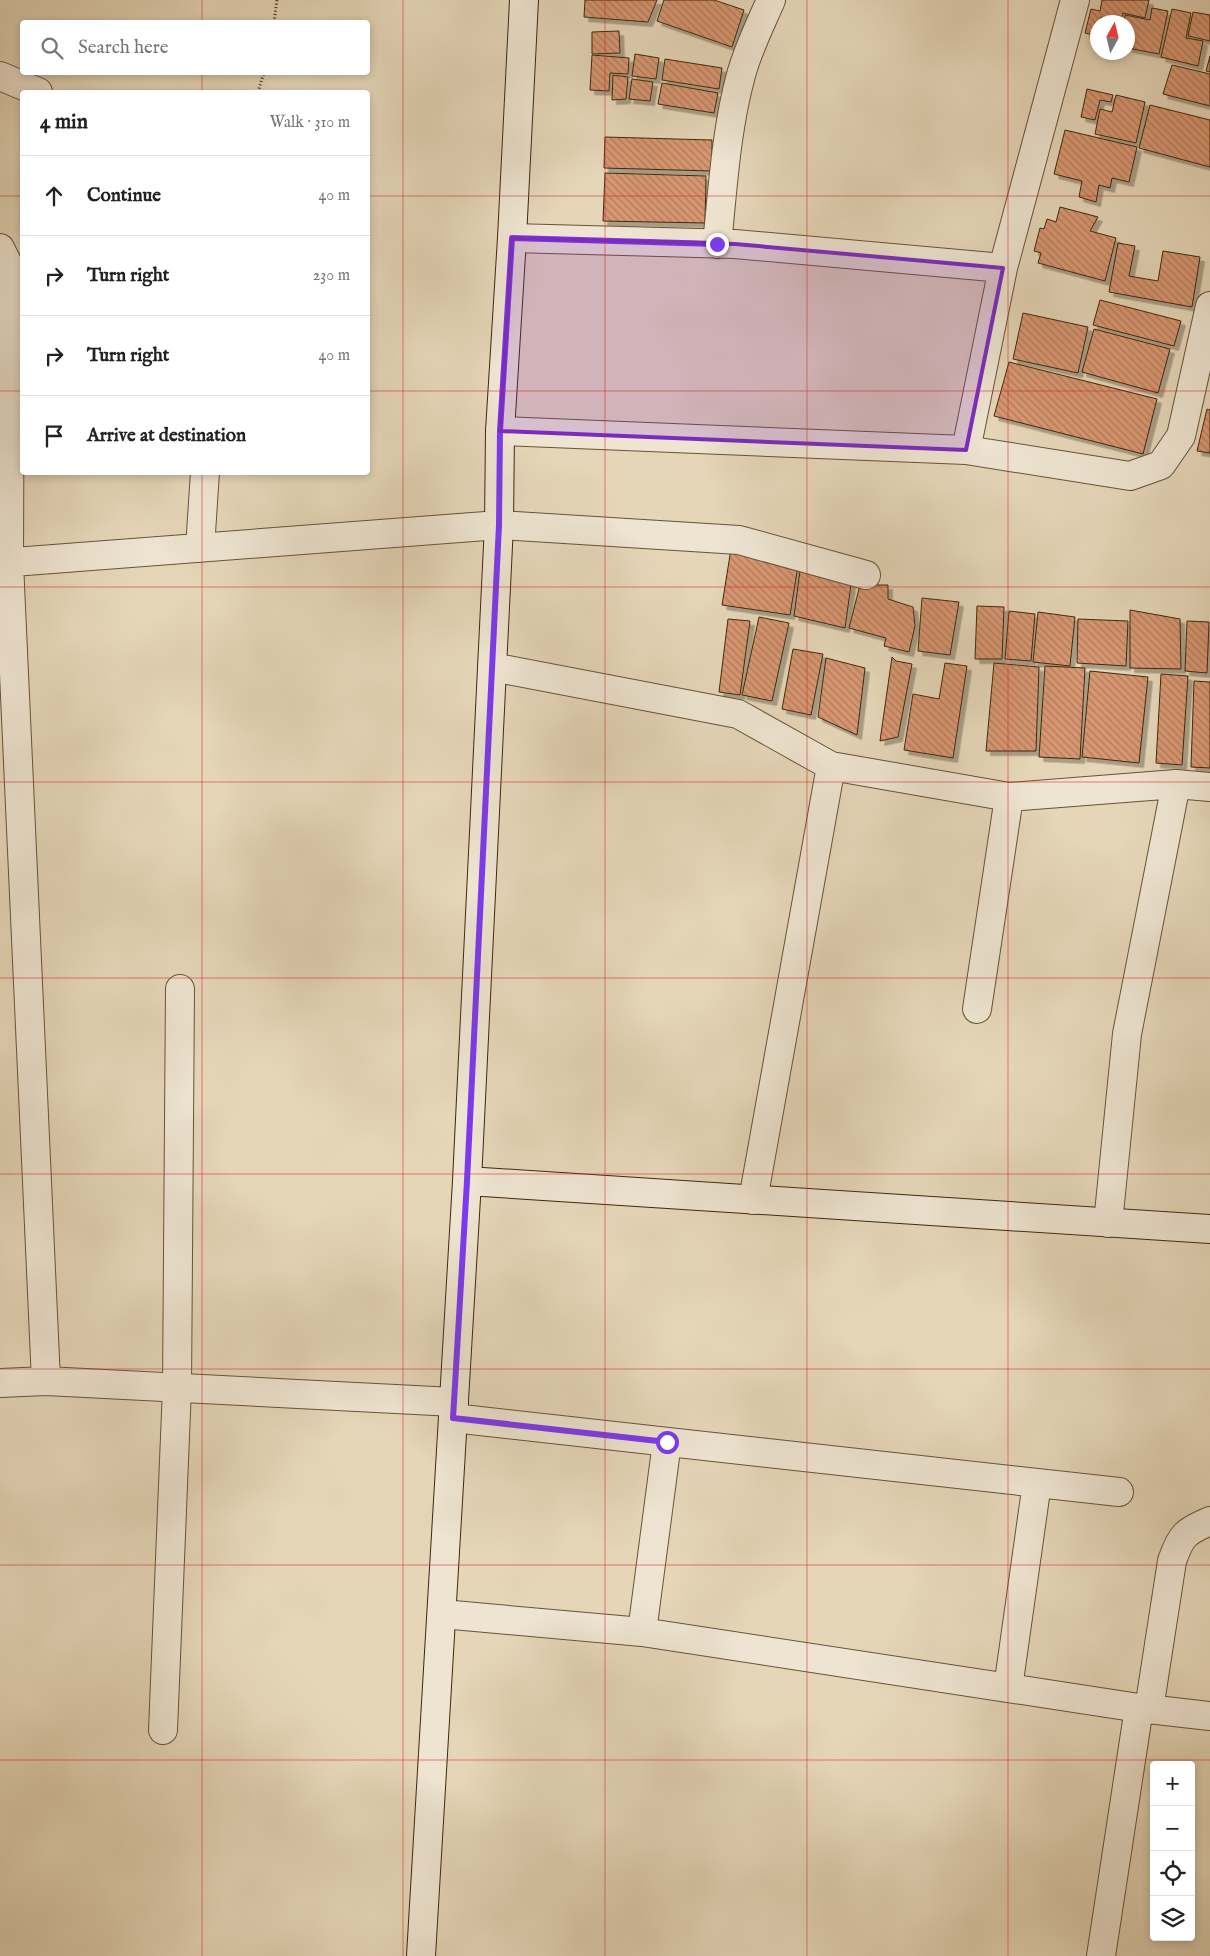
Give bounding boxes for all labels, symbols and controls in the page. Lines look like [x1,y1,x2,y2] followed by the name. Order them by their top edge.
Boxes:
[1090,15,1135,60] north arrow
[20,20,370,75] search box
[38,34,66,62] icon: search
[78,36,169,60] text: Search here
[40,109,88,136] text: 4 min
[270,113,350,133] text: Walk · 310 m
[40,182,68,210] icon: ahead
[87,184,161,208] text: Continue
[318,186,350,206] text: 40 m
[706,233,729,256] route end
[40,262,68,290] icon: right
[87,264,169,288] text: Turn right
[313,266,350,286] text: 230 m
[40,342,68,370] icon: right
[87,344,169,368] text: Turn right
[318,346,350,366] text: 40 m
[40,422,68,450] icon: arrive
[87,424,246,448] text: Arrive at destination
[656,1431,679,1454] route start
[1150,1761,1195,1941] map controls
[1150,1761,1195,1806] button: +
[1150,1806,1195,1851] button: −
[1150,1851,1195,1896] button: locate
[1150,1896,1195,1941] button: layers

